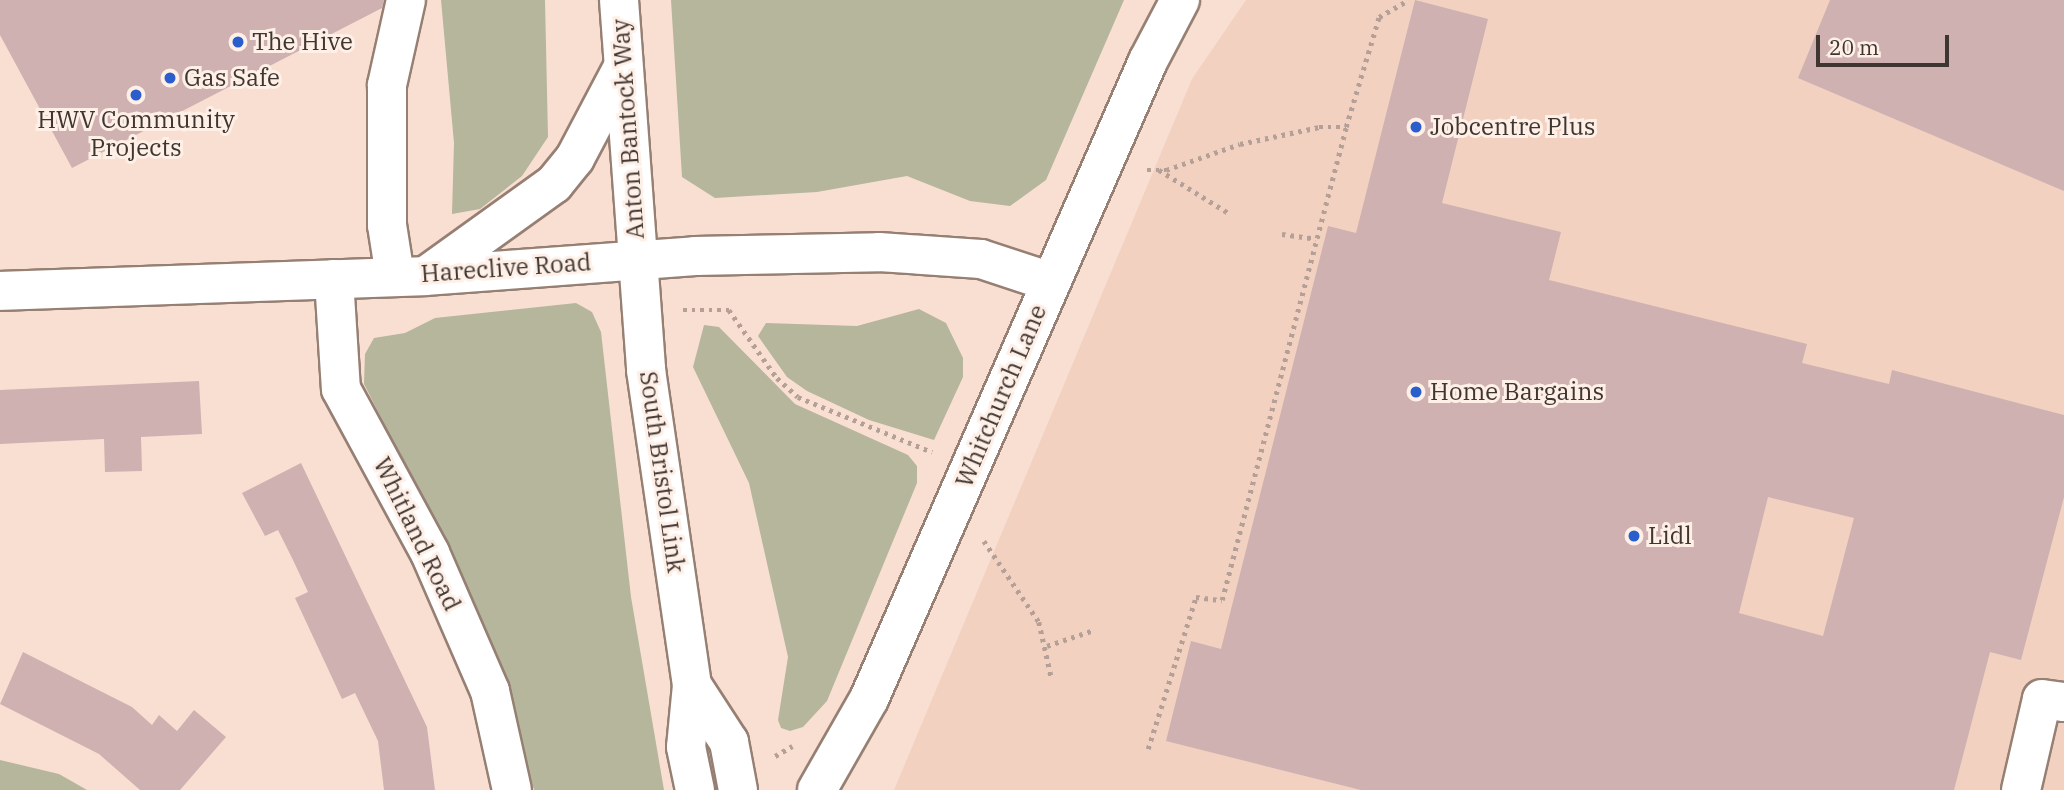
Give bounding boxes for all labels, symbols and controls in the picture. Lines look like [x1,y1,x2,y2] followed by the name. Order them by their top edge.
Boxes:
[606,18,650,240] street label: Anton Bantock Way
[1819,21,1952,65] scale bar
[252,28,353,56] place label: The Hive
[1829,33,1879,61] text: 20 m
[230,34,246,50] marker: The Hive
[184,64,280,92] place label: Gas Safe
[162,70,178,86] marker: Gas Safe
[128,87,144,103] marker: HWV Community Projects
[37,106,235,162] place label: HWV Community Projects
[1430,113,1596,141] place label: Jobcentre Plus
[1408,119,1424,135] marker: Jobcentre Plus
[420,248,592,288] street label: Hareclive Road
[950,300,1052,492] street label: Whitchurch Lane
[634,369,690,575] street label: South Bristol Link
[1430,378,1604,406] place label: Home Bargains
[1408,384,1424,400] marker: Home Bargains
[367,453,467,615] street label: Whitland Road
[1648,522,1692,550] place label: Lidl
[1626,528,1642,544] marker: Lidl

